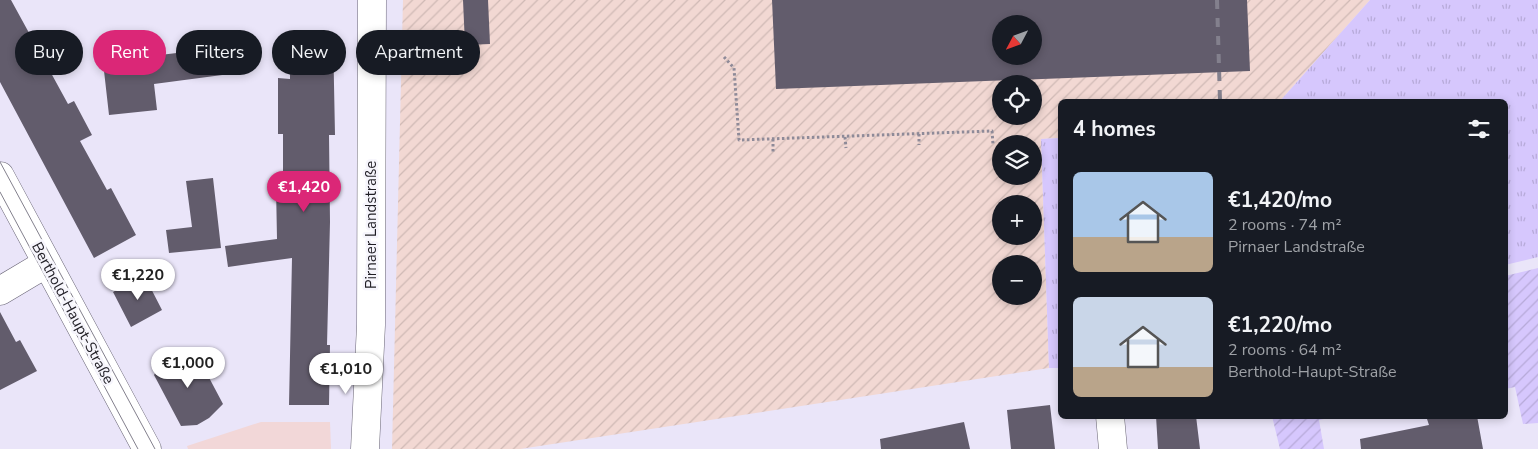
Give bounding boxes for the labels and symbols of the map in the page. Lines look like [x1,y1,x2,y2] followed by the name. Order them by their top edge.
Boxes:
[992,15,1042,65] north arrow
[361,161,381,289] street label: Pirnaer Landstraße
[263,170,345,213] pin: €1,420
[27,239,119,387] street label: Berthold-Haupt-Straße
[97,258,179,301] pin: €1,220
[147,346,229,389] pin: €1,000
[305,352,387,395] pin: €1,010

